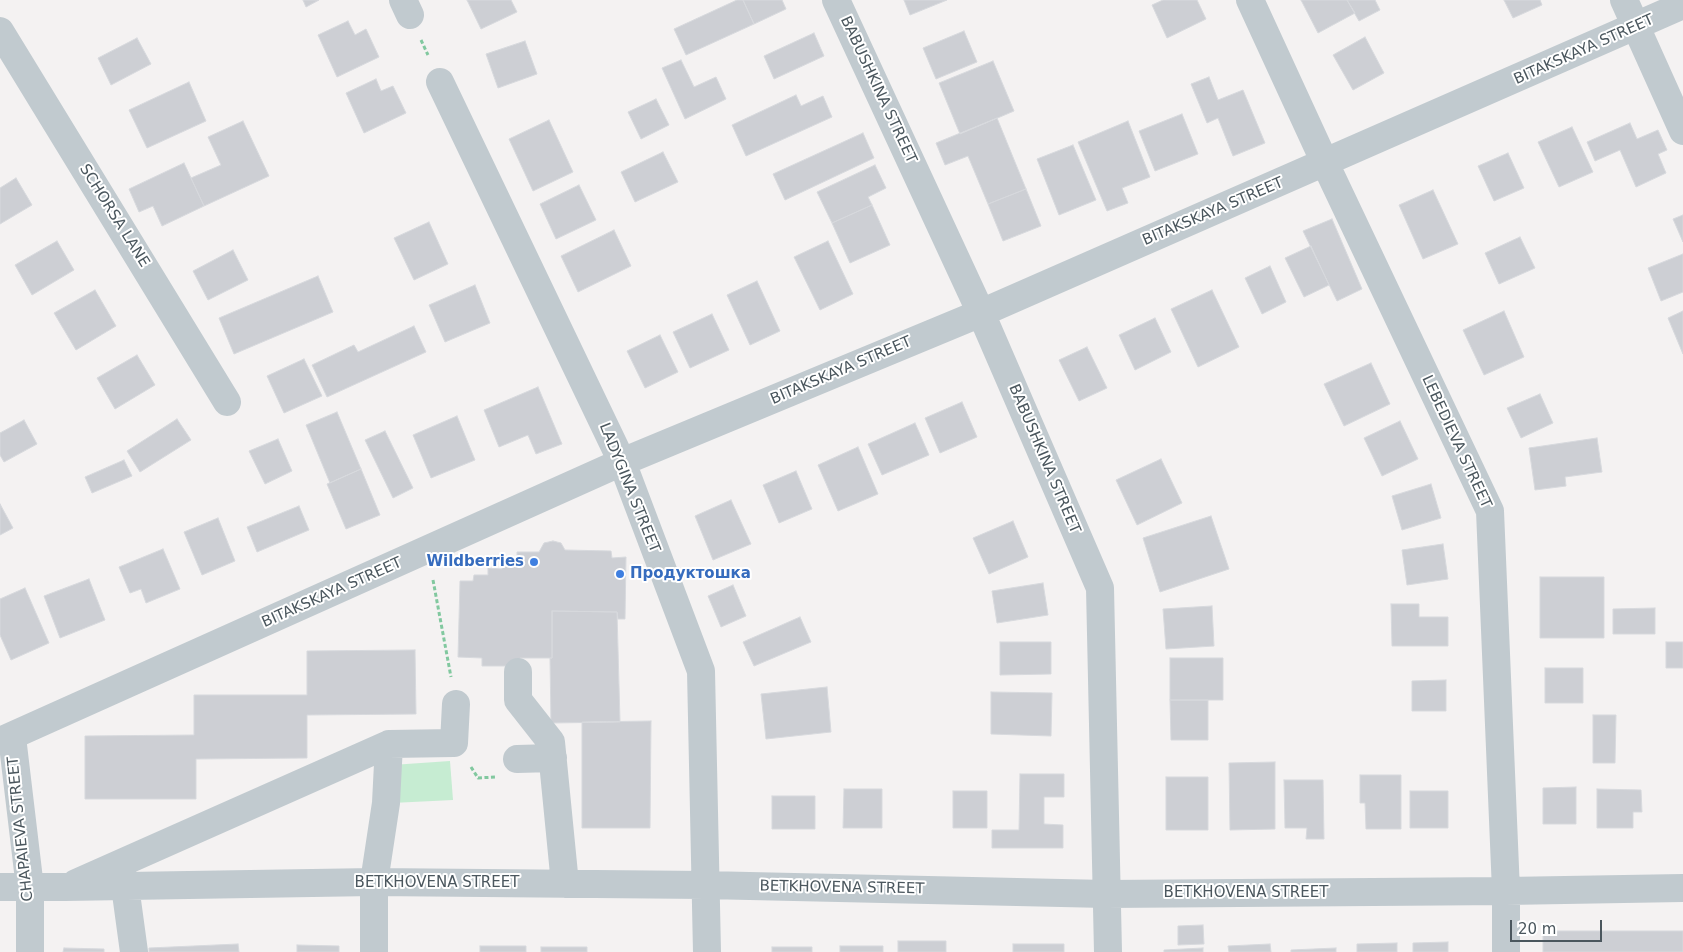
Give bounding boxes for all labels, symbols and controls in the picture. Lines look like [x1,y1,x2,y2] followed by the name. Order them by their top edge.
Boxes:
[1511,11,1657,89] street label: BITAKSKAYA STREET
[836,14,920,166] street label: BABUSHKINA STREET
[75,161,153,271] street label: SCHORSA LANE
[1140,174,1286,250] street label: BITAKSKAYA STREET
[768,333,914,409] street label: BITAKSKAYA STREET
[1417,373,1495,511] street label: LEBEDIEVA STREET
[1004,382,1084,536] street label: BABUSHKINA STREET
[595,420,663,556] street label: LADYGINA STREET
[426,553,524,571] place label: Wildberries
[259,554,405,632] street label: BITAKSKAYA STREET
[528,556,540,568] marker: Wildberries
[630,565,751,583] place label: Продуктошка
[614,568,626,580] marker: Продуктошка
[4,756,38,902] street label: CHAPAIEVA STREET
[355,874,519,892] street label: BETKHOVENA STREET
[759,878,925,898] street label: BETKHOVENA STREET
[1164,884,1328,902] street label: BETKHOVENA STREET
[1513,910,1606,942] scale bar
[1518,920,1556,938] text: 20 m

